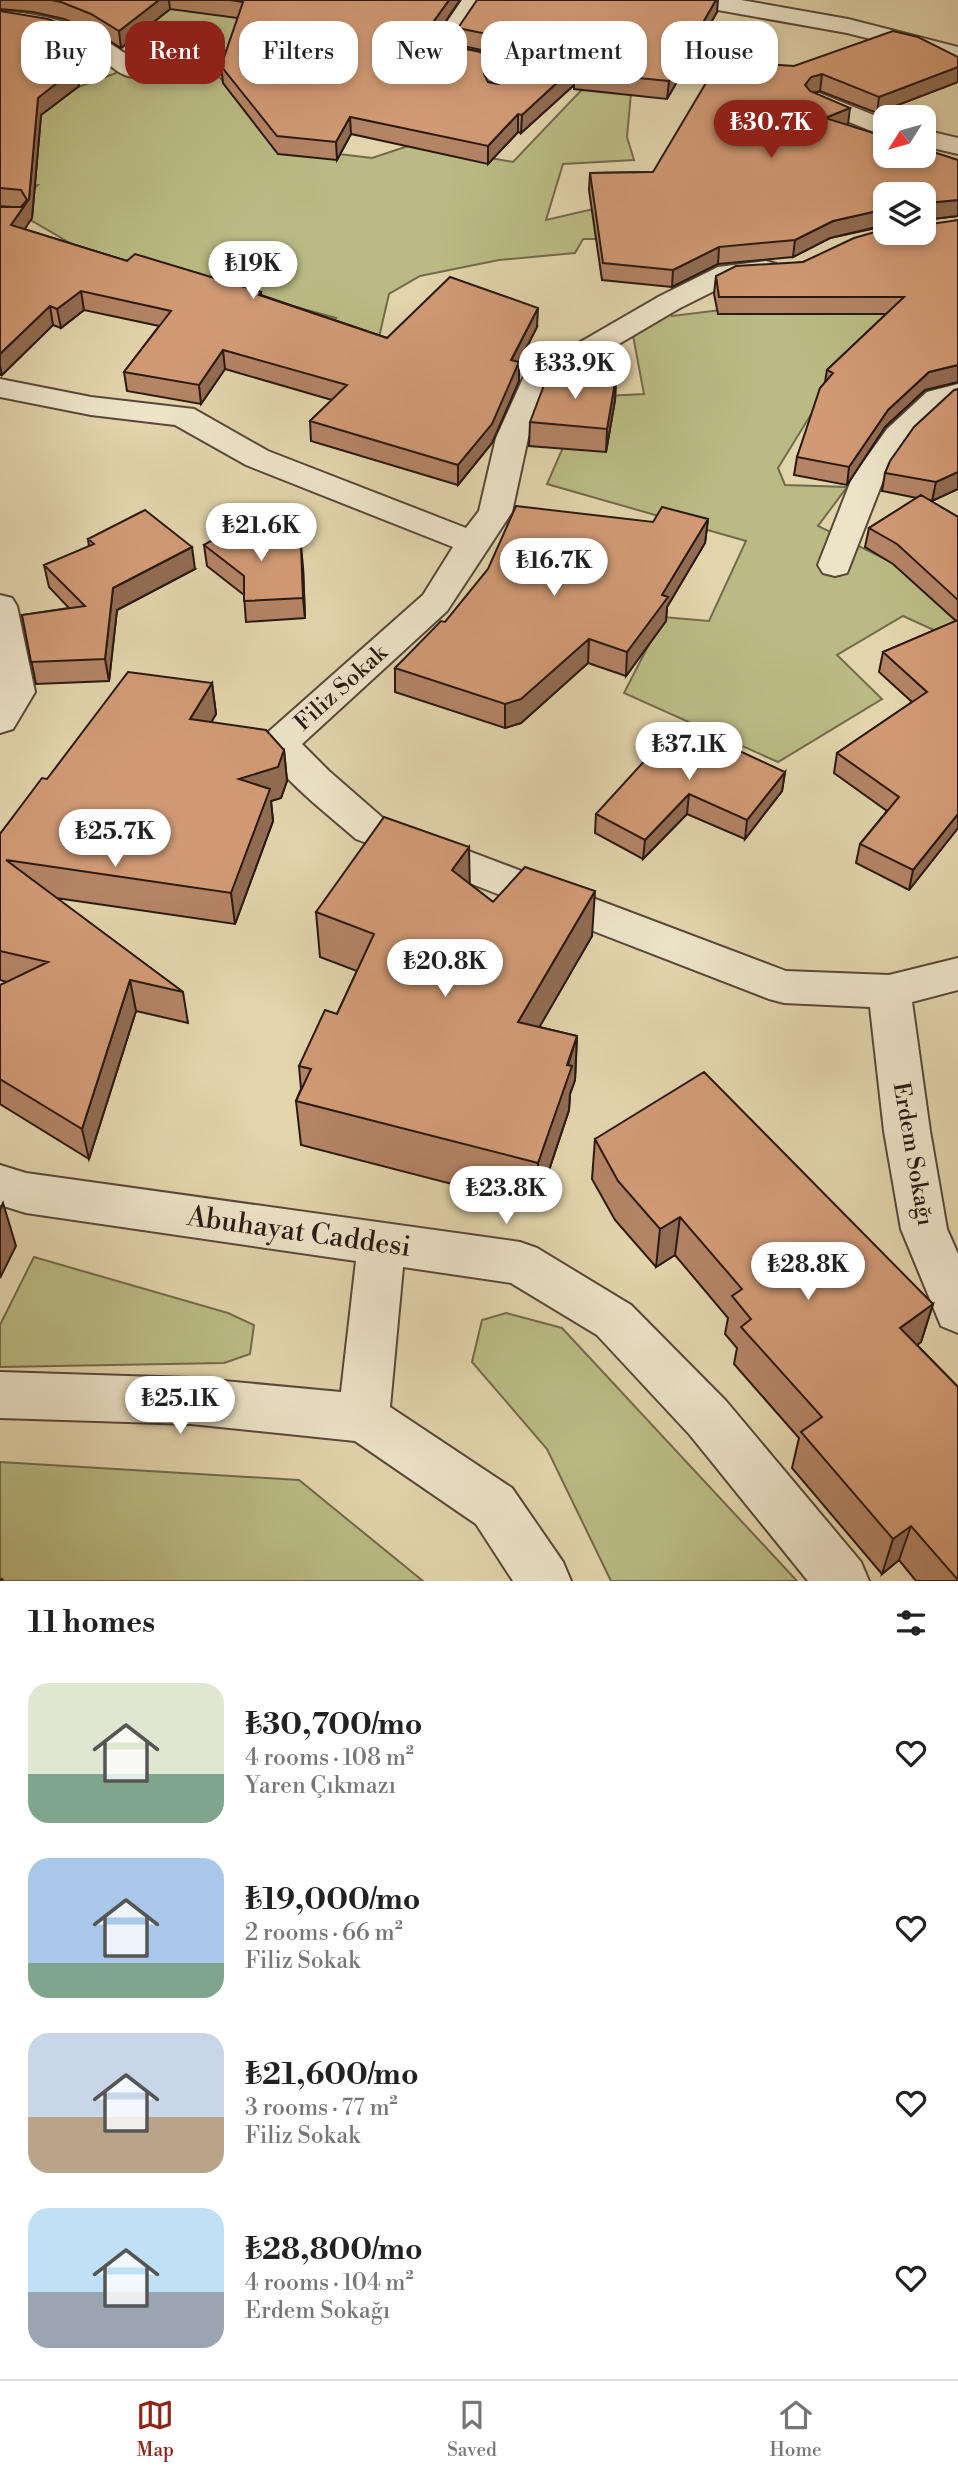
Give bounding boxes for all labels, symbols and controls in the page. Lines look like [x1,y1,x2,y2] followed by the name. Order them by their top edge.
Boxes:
[21,21,111,84] chip: Buy
[125,21,225,84] chip: Rent
[239,21,358,84] chip: Filters
[372,21,467,84] chip: New
[481,21,647,84] chip: Apartment
[661,21,778,84] chip: House
[714,100,828,160] pin: ₺30.7K
[873,105,936,168] north arrow
[873,105,936,245] map controls
[730,109,812,137] text: ₺30.7K
[873,182,936,245] button: layers
[212,242,294,301] pin: ₺19K
[224,250,282,278] text: ₺19K
[518,342,632,401] pin: ₺33.9K
[535,350,615,378] text: ₺33.9K
[204,504,318,563] pin: ₺21.6K
[222,512,300,540] text: ₺21.6K
[497,538,611,598] pin: ₺16.7K
[516,547,592,575] text: ₺16.7K
[289,638,394,737] street label: Filiz Sokak
[632,722,746,782] pin: ₺37.1K
[651,731,727,759] text: ₺37.1K
[58,810,172,869] pin: ₺25.7K
[75,818,155,846] text: ₺25.7K
[388,940,502,999] pin: ₺20.8K
[403,948,487,976] text: ₺20.8K
[887,1080,939,1228] street label: Erdem Sokağı
[449,1166,563,1226] pin: ₺23.8K
[465,1175,547,1203] text: ₺23.8K
[184,1199,413,1265] street label: Abuhayat Caddesi
[751,1242,865,1302] pin: ₺28.8K
[767,1251,849,1279] text: ₺28.8K
[123,1376,237,1436] pin: ₺25.1K
[141,1385,219,1413] text: ₺25.1K
[28,1604,155,1642] text: 11 homes
[892,1604,930,1642] icon: filters
[245,1706,422,1744] text: ₺30,700/mo
[84,1711,168,1795] icon: home
[892,1734,930,1772] icon: heart
[245,1744,414,1772] text: 4 rooms · 108 m²
[245,1772,396,1800] text: Yaren Çıkmazı
[245,1881,420,1919] text: ₺19,000/mo
[84,1886,168,1970] icon: home
[892,1909,930,1947] icon: heart
[245,1919,403,1947] text: 2 rooms · 66 m²
[245,1947,360,1975] text: Filiz Sokak
[245,2056,419,2094] text: ₺21,600/mo
[84,2061,168,2145] icon: home
[892,2084,930,2122] icon: heart
[245,2094,398,2122] text: 3 rooms · 77 m²
[245,2122,360,2150] text: Filiz Sokak
[245,2231,423,2269] text: ₺28,800/mo
[84,2236,168,2320] icon: home
[892,2259,930,2297] icon: heart
[245,2269,414,2297] text: 4 rooms · 104 m²
[245,2297,390,2325] text: Erdem Sokağı
[136,2396,174,2462] tab: Map
[447,2396,497,2462] tab: Saved
[770,2396,822,2462] tab: Home

